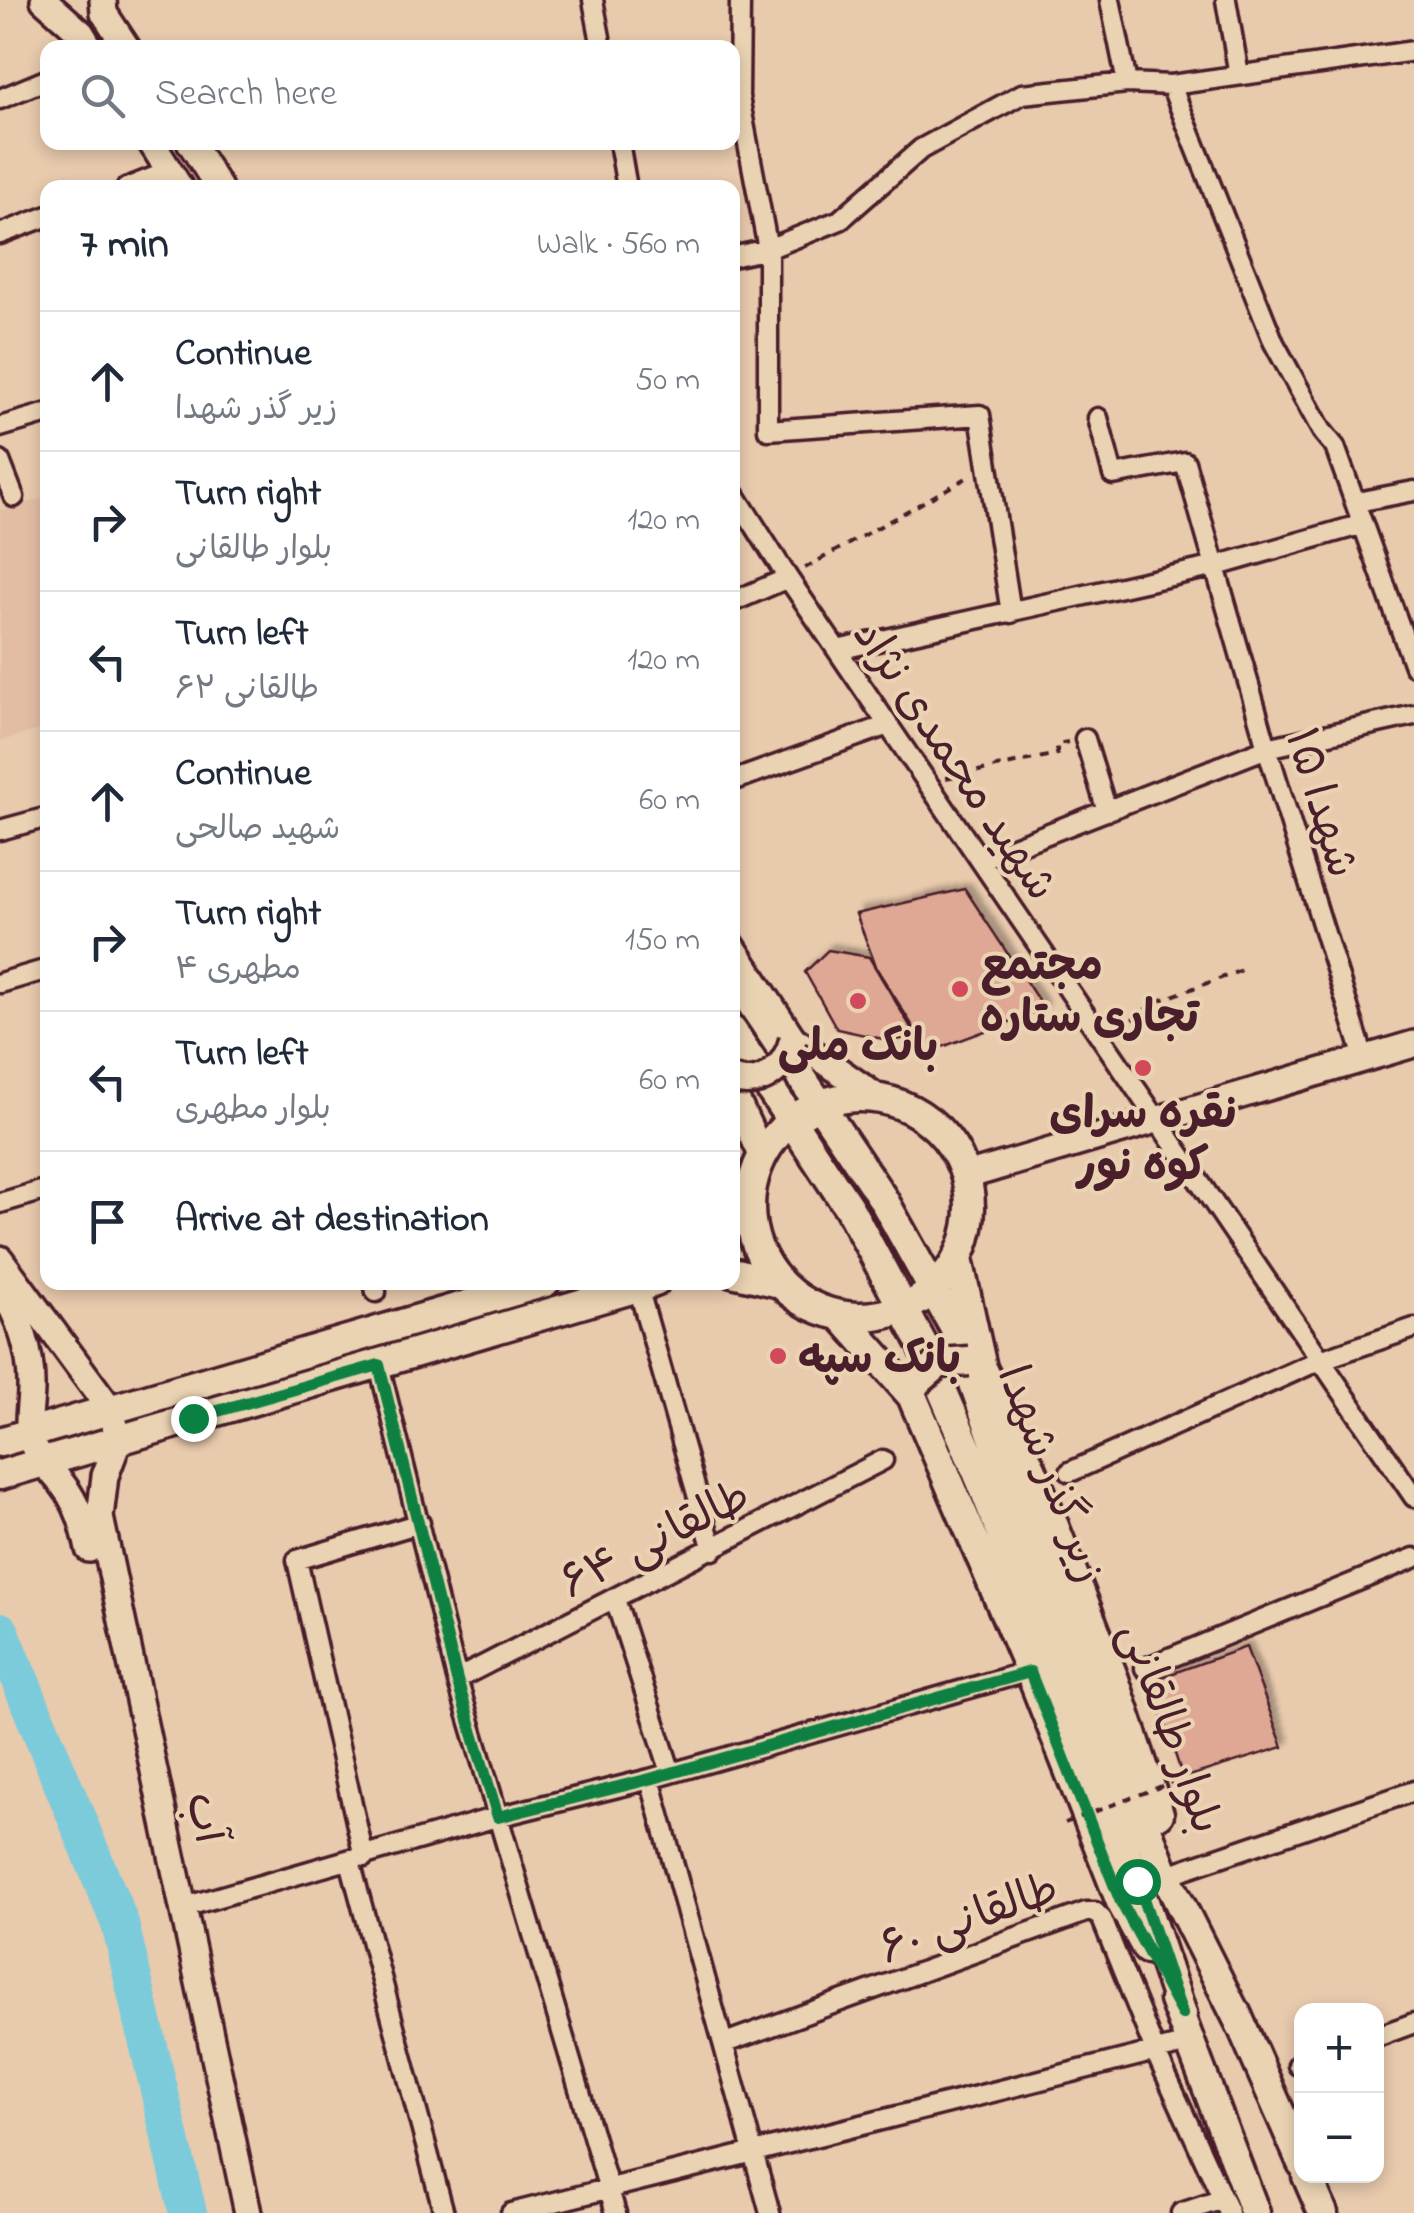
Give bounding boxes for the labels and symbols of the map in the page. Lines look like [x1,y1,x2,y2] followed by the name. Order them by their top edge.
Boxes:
[834,608,1072,916] street label: شهید محمدی نژاد
[1265,720,1373,886] street label: شهدا ۱۵
[980,935,1201,1053] place label: مجتمع تجاری ستاره
[949,978,971,1000] marker: مجتمع تجاری ستاره
[847,990,869,1012] marker: بانک ملی
[778,1016,938,1082] place label: بانک ملی
[1132,1057,1154,1079] marker: نقره سرای کوه نور
[1049,1083,1237,1201] place label: نقره سرای کوه نور
[798,1328,961,1394] place label: بانک سپه
[767,1345,789,1367] marker: بانک سپه
[978,1356,1121,1593] street label: زیر گذر شهدا
[171,1396,217,1442] route end
[550,1465,763,1618] street label: طالقانی ۶۴
[1100,1614,1237,1844] street label: بلوار طالقانی
[166,1786,241,1852] street label: آب
[871,1858,1069,1984] street label: طالقانی ۶۰
[1115,1859,1161,1905] route start

